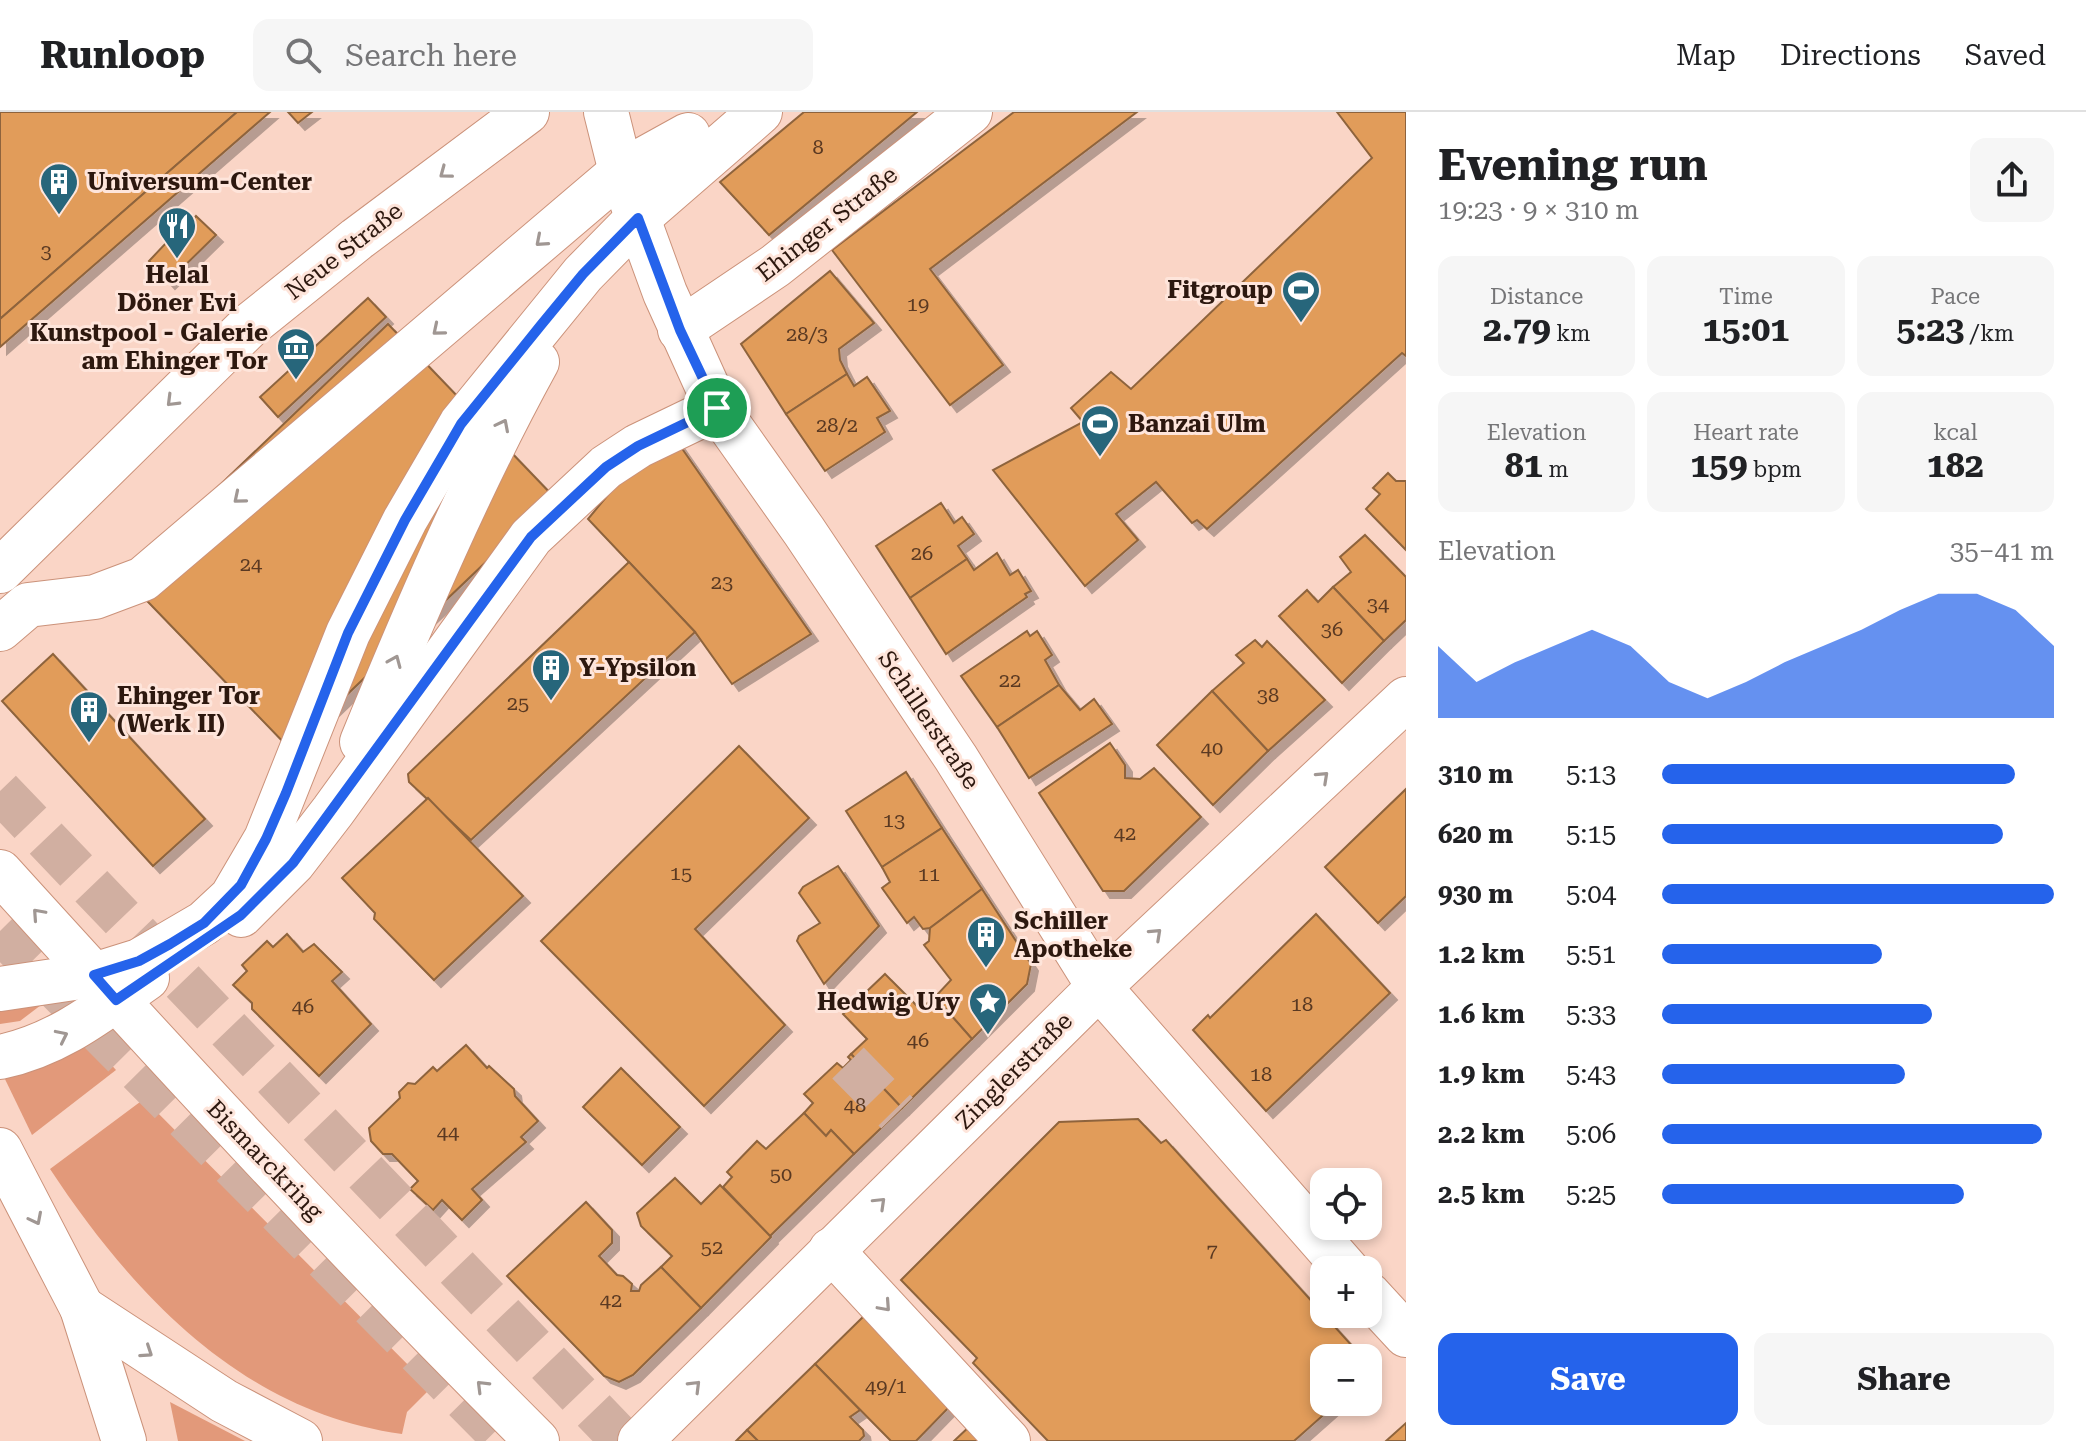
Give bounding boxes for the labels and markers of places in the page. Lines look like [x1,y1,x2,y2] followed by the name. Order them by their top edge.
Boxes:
[38,161,80,216] building icon: Universum-Center
[87,168,312,196] place label: Universum-Center
[156,205,198,260] restaurant icon: Helal Döner Evi
[117,261,237,317] place label: Helal Döner Evi
[1280,269,1322,324] sports icon: Fitgroup
[1167,276,1273,304] place label: Fitgroup
[30,319,268,375] place label: Kunstpool - Galerie am Ehinger Tor
[275,326,317,381] museum icon: Kunstpool - Galerie am Ehinger Tor
[683,374,751,442] pin
[1079,403,1121,458] sports icon: Banzai Ulm
[1128,410,1266,438] place label: Banzai Ulm
[530,647,572,702] building icon: Y-Ypsilon
[579,654,696,682] place label: Y-Ypsilon
[117,682,260,738] place label: Ehinger Tor (Werk II)
[68,689,110,744] building icon: Ehinger Tor (Werk II)
[1014,907,1132,963] place label: Schiller Apotheke
[965,914,1007,969] building icon: Schiller Apotheke
[967,981,1009,1036] place icon: Hedwig Ury
[817,988,961,1016] place label: Hedwig Ury

